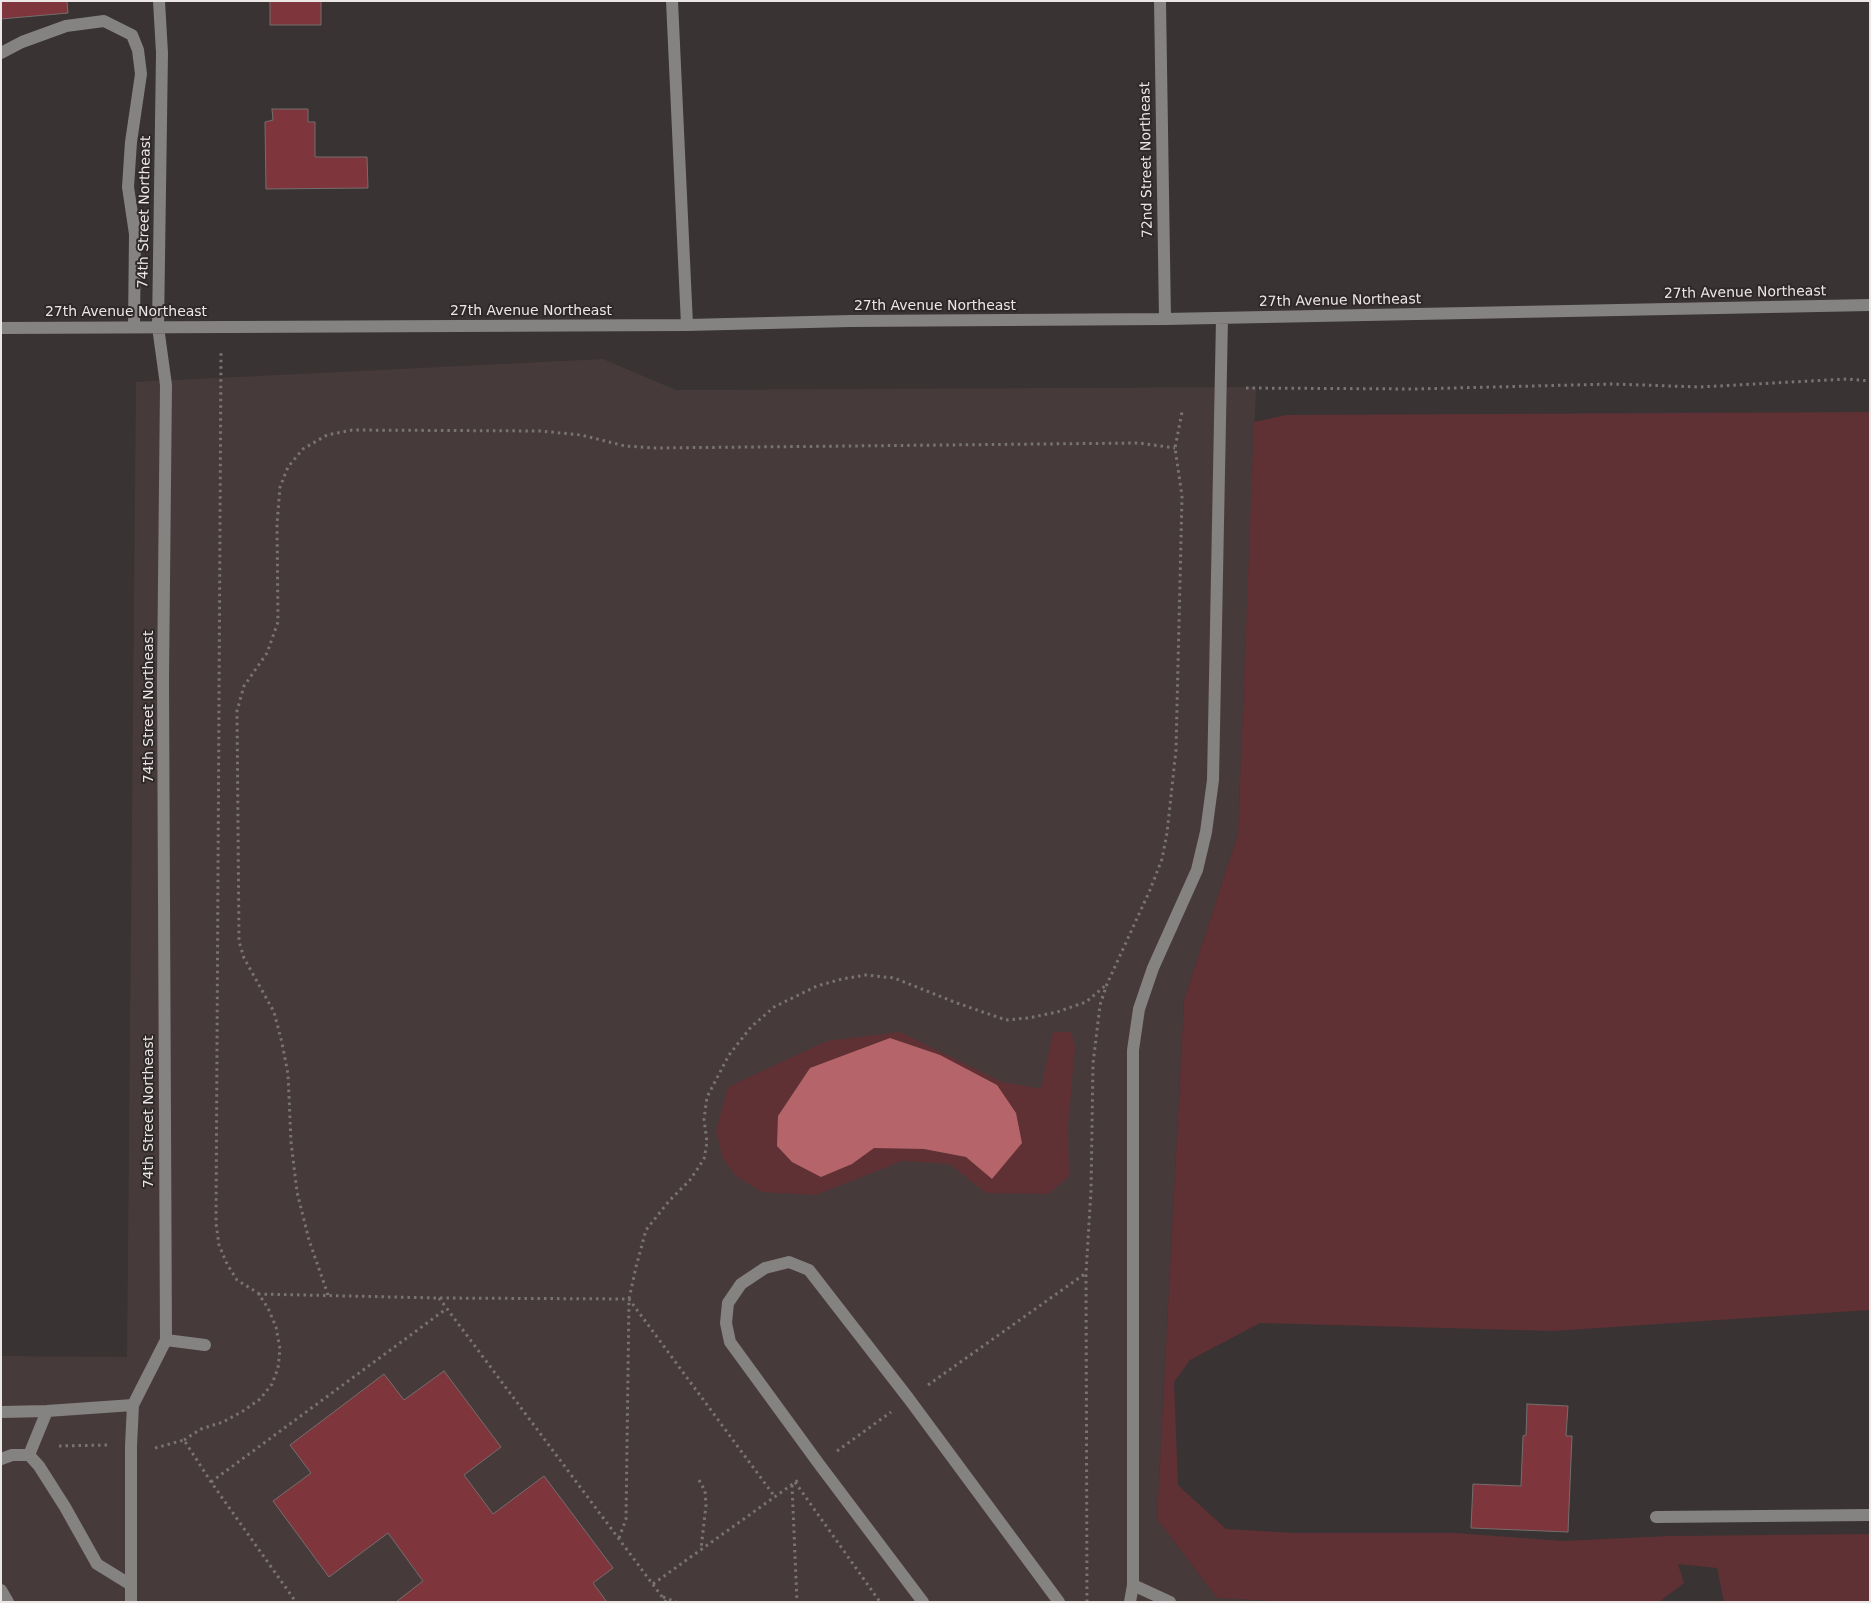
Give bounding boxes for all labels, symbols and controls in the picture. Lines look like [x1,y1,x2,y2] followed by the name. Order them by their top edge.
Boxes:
[1137,82,1157,238] street label: 72nd Street Northeast
[135,135,155,289] street label: 74th Street Northeast
[1664,283,1826,303] street label: 27th Avenue Northeast
[1259,291,1421,311] street label: 27th Avenue Northeast
[854,298,1016,314] street label: 27th Avenue Northeast
[450,303,612,319] street label: 27th Avenue Northeast
[45,304,207,320] street label: 27th Avenue Northeast
[141,631,157,783] street label: 74th Street Northeast
[141,1036,157,1188] street label: 74th Street Northeast

